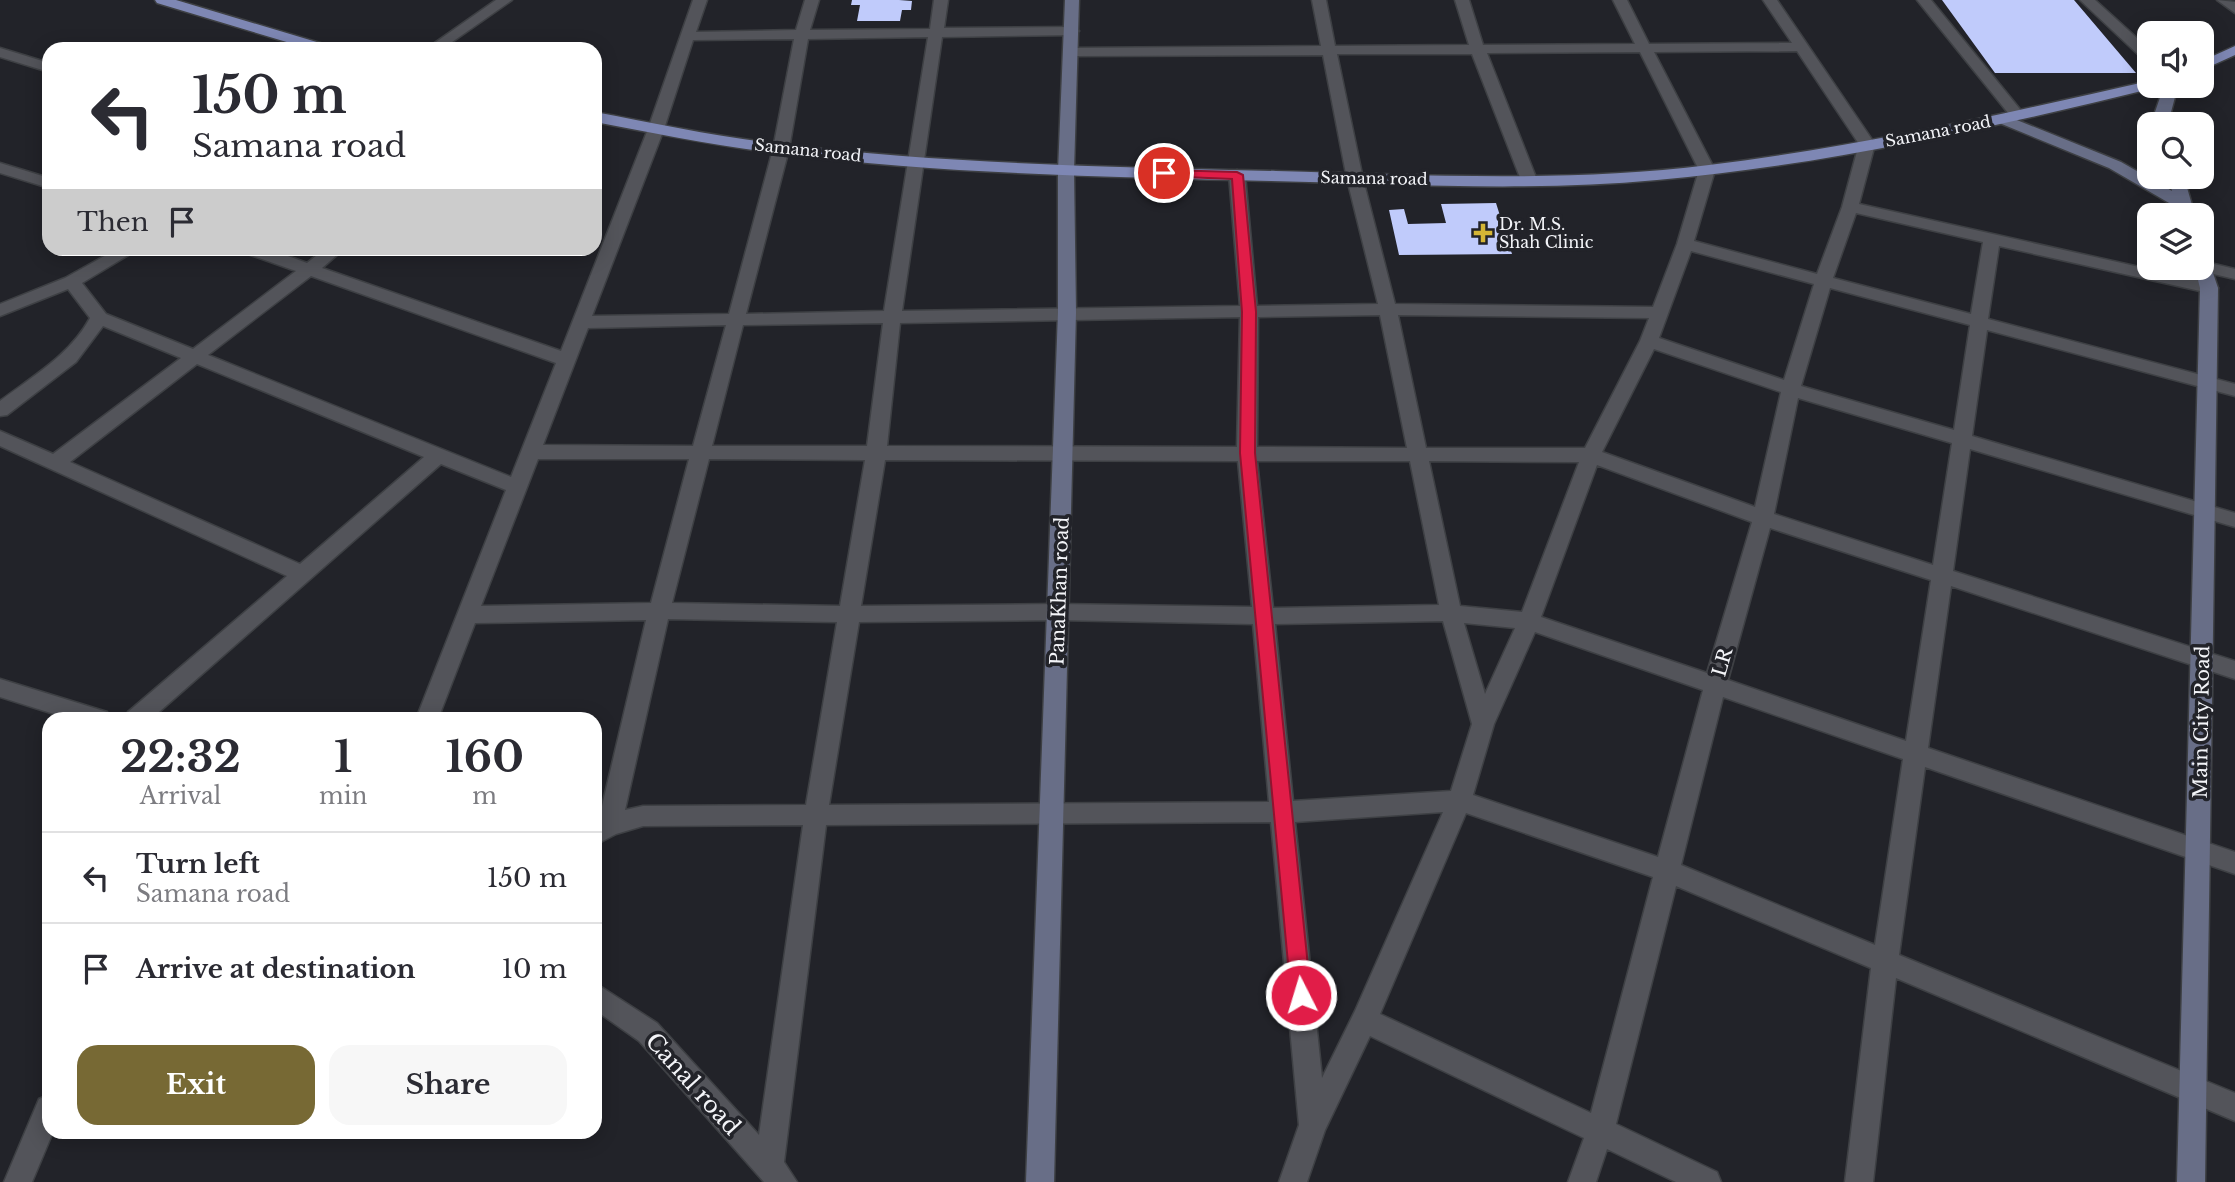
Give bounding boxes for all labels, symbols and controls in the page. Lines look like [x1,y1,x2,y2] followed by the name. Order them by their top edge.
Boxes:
[2137,21,2214,280] map controls
[2137,21,2214,98] button: sound
[192,65,347,126] text: 150 m
[77,70,168,161] icon: left
[1884,111,1993,151] street label: Samana road
[2137,112,2214,189] button: search
[192,126,406,166] text: Samana road
[754,134,863,166] street label: Samana road
[1134,143,1194,203] pin
[1145,154,1183,192] icon: arrive
[1320,167,1428,189] street label: Samana road
[163,203,201,241] icon: arrive
[2137,203,2214,280] button: layers
[77,206,149,238] text: Then
[1499,214,1594,252] place label: Dr. M.S. Shah Clinic
[1473,223,1493,243] marker: Dr. M.S. Shah Clinic
[1045,516,1074,666] street label: PanaKhan road
[1707,644,1738,679] street label: LR
[2189,645,2214,799] street label: Main City Road
[120,731,241,783] text: 22:32
[334,731,352,783] text: 1
[446,731,524,783] text: 160
[140,782,221,810] text: Arrival
[319,782,367,810] text: min
[472,782,497,810] text: m
[136,848,260,880] text: Turn left
[77,859,115,897] icon: left
[487,862,567,894] text: 150 m
[136,880,290,908] text: Samana road
[77,950,115,988] icon: arrive
[136,953,416,985] text: Arrive at destination
[501,953,567,985] text: 10 m
[1264,958,1338,1032] position arrow
[640,1027,746,1141] street label: Canal road
[77,1045,315,1125] button: Exit
[329,1045,567,1125] button: Share

